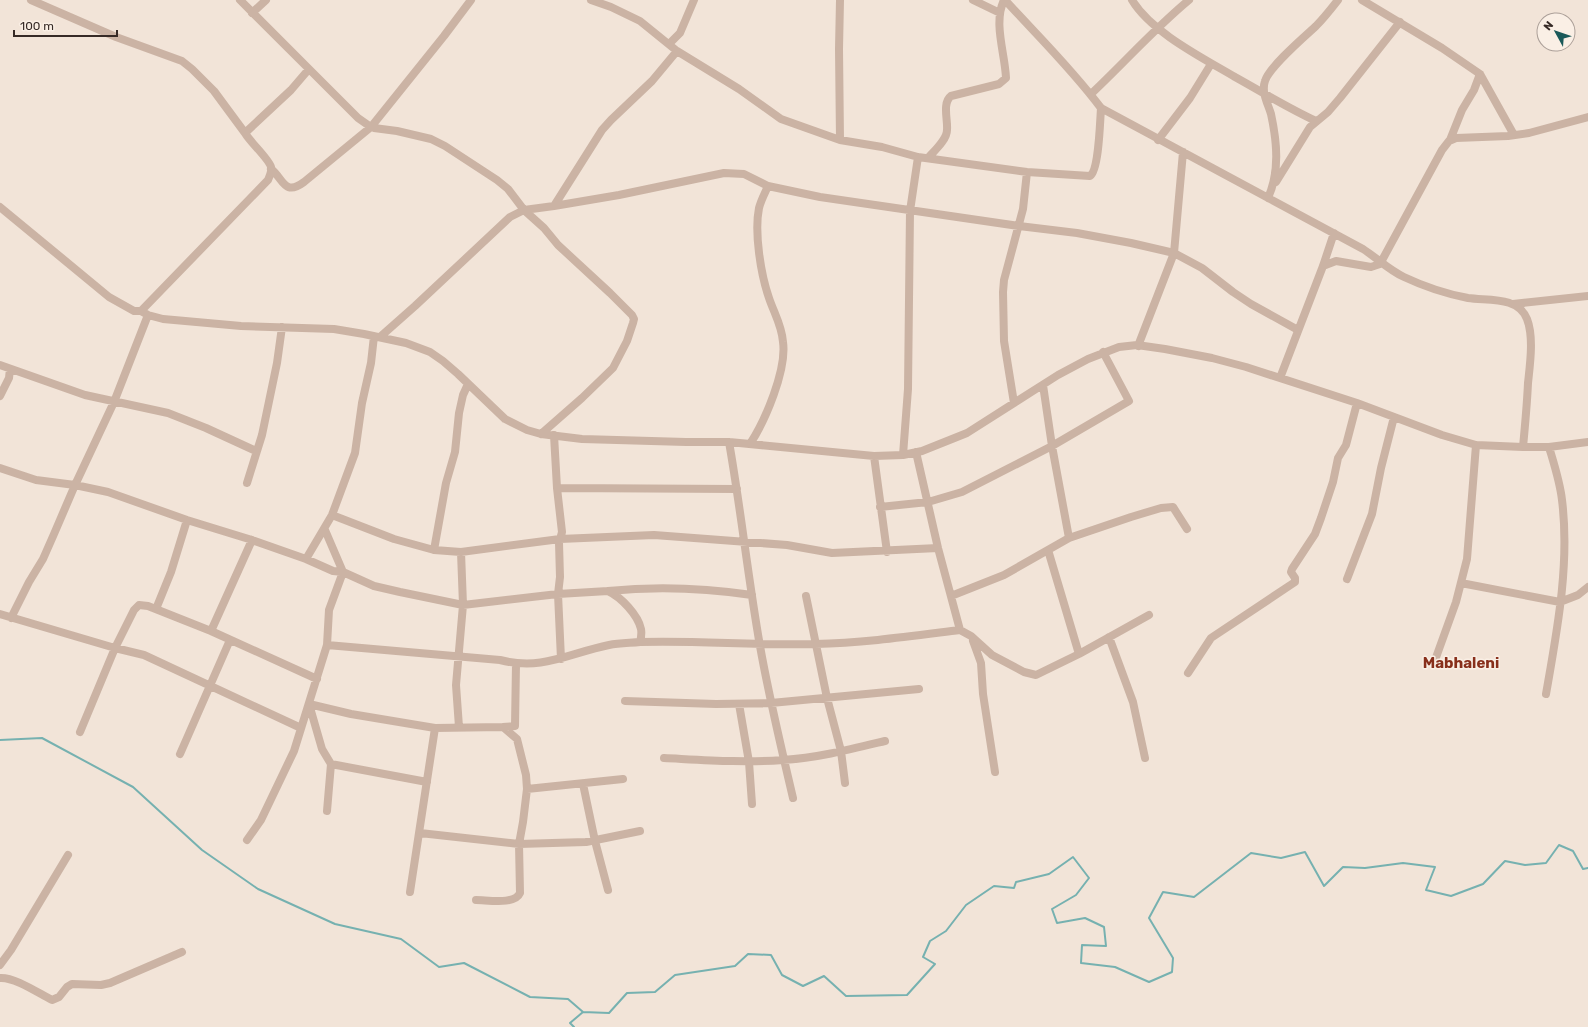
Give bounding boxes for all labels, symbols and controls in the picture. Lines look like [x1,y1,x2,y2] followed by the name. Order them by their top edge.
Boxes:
[14,12,117,38] scale bar
[1536,12,1576,52] north arrow
[20,19,54,33] text: 100 m
[1541,19,1556,33] text: N
[1423,654,1499,672] district label: Mabhaleni

